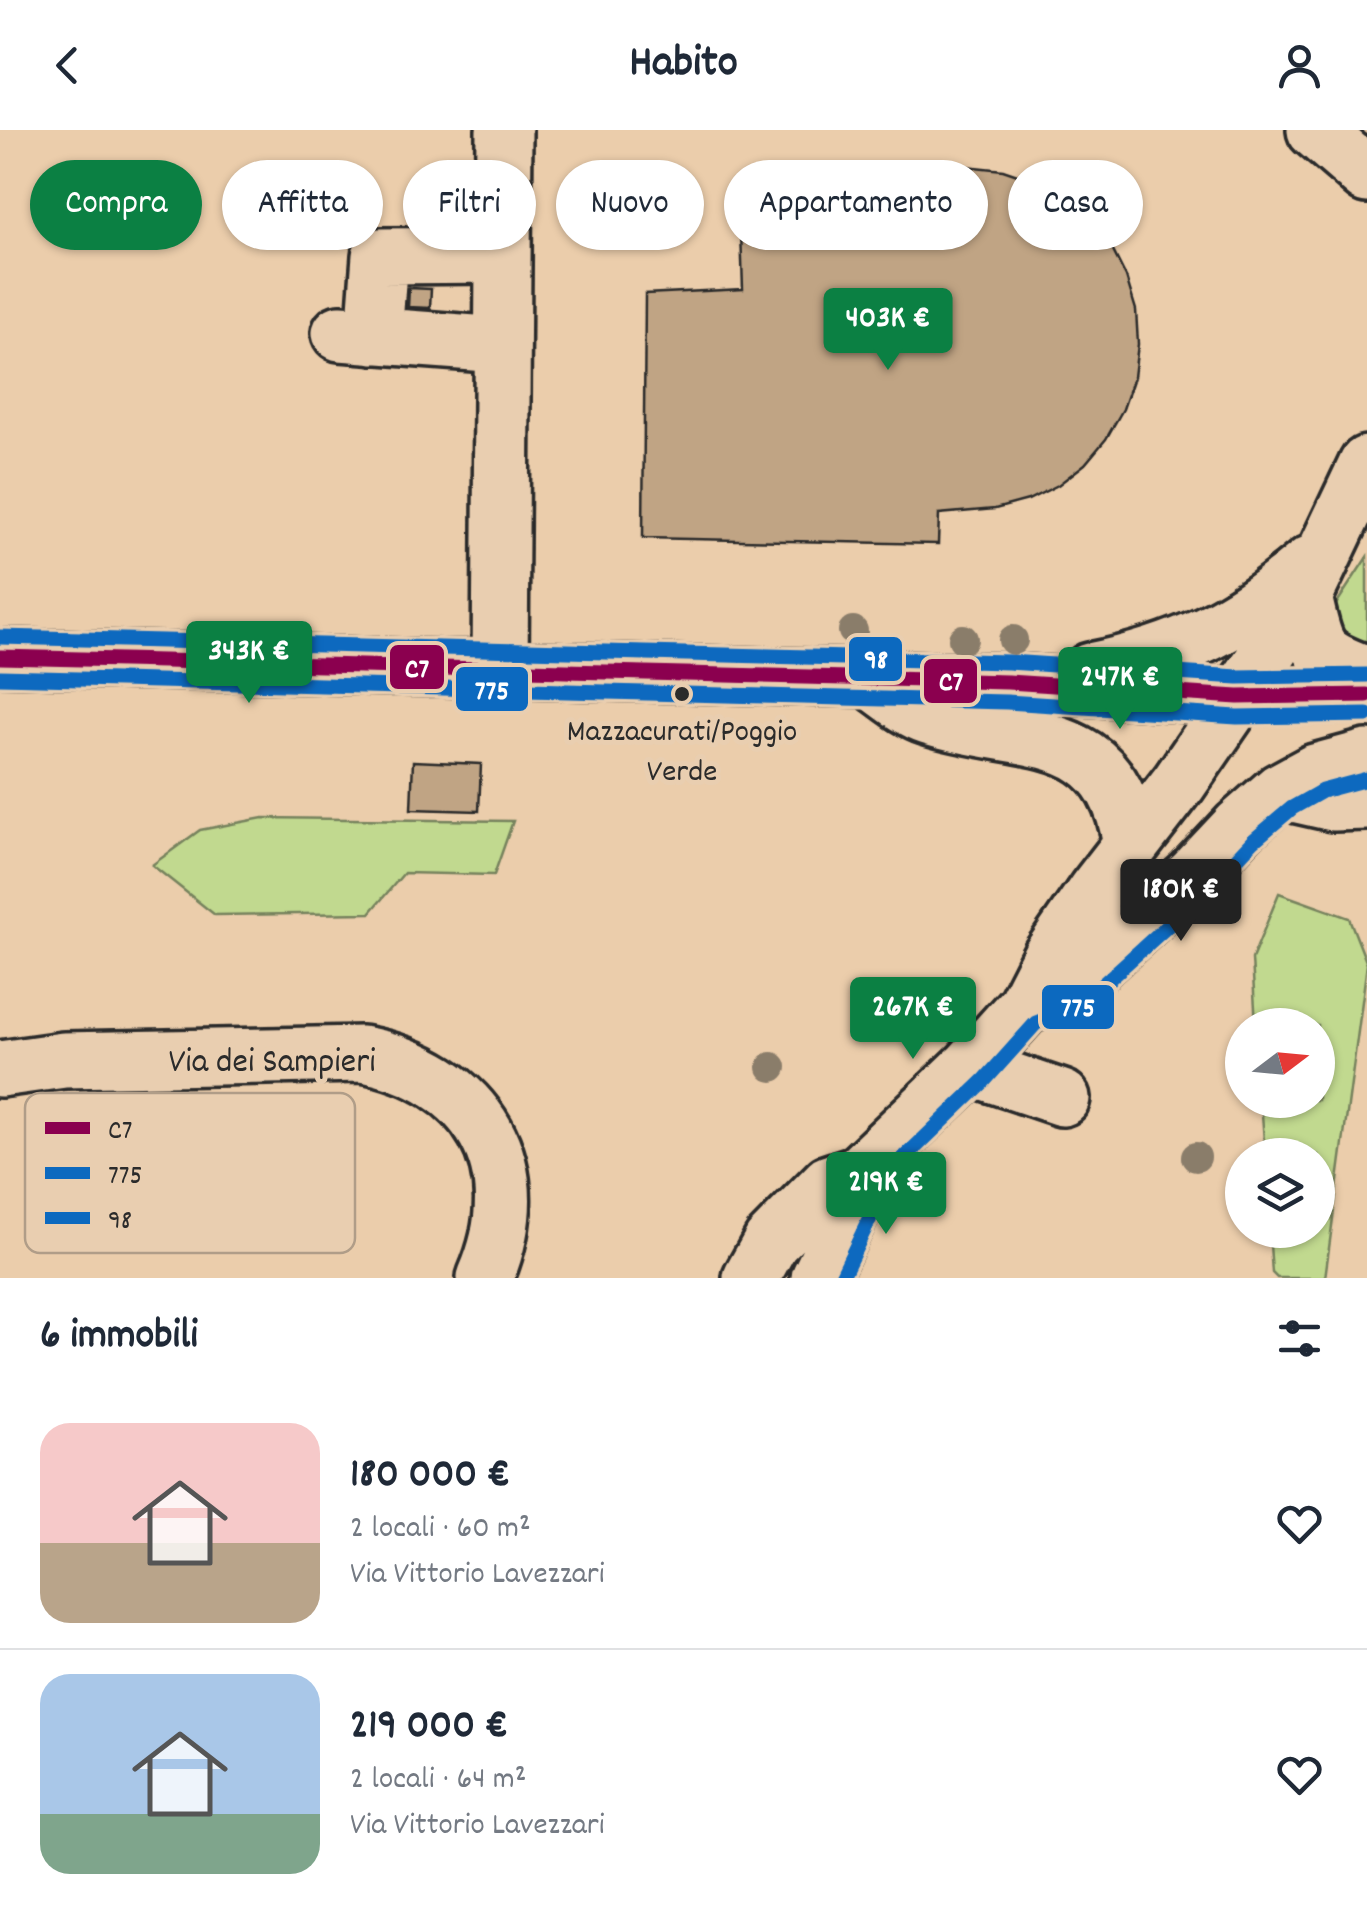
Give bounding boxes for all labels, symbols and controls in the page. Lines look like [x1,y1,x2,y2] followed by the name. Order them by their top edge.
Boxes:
[629,33,738,97] text: Habito
[40,38,95,93] icon: back
[1272,38,1327,93] icon: person
[30,160,202,250] chip: Compra
[222,160,383,250] chip: Affitta
[403,160,536,250] chip: Filtri
[556,160,704,250] chip: Nuovo
[724,160,988,250] chip: Appartamento
[1008,160,1143,250] chip: Casa
[807,288,969,373] pin: 403K €
[846,297,930,343] text: 403K €
[168,621,330,706] pin: 343K €
[208,630,290,676] text: 343K €
[847,635,904,683] line badge: 98
[388,643,446,691] line badge: C7
[864,643,888,683] text: 98
[1039,647,1201,732] pin: 247K €
[405,652,430,692] text: C7
[1080,656,1160,702] text: 247K €
[922,657,979,705] line badge: C7
[454,665,530,713] line badge: 775
[939,665,964,705] text: C7
[475,674,509,714] text: 775
[672,684,692,704] marker: Mazzacurati/Poggio Verde
[567,711,797,797] place label: Mazzacurati/Poggio Verde
[1100,859,1262,944] pin: 180K €
[1142,868,1220,914] text: 180K €
[832,977,994,1062] pin: 267K €
[1040,983,1116,1031] line badge: 775
[872,986,954,1032] text: 267K €
[1061,991,1095,1031] text: 775
[1225,1008,1335,1118] north arrow
[1225,1008,1335,1248] map controls
[168,1039,376,1089] street label: Via dei Sampieri
[25,1093,355,1253] legend
[108,1113,133,1153] text: C7
[1225,1138,1335,1248] button: layers
[805,1152,967,1237] pin: 219K €
[108,1158,142,1198] text: 775
[848,1161,924,1207] text: 219K €
[108,1203,132,1243] text: 98
[40,1308,198,1368] text: 6 immobili
[1272,1311,1327,1366] icon: filters
[350,1447,510,1507] text: 180 000 €
[120,1463,240,1583] icon: home
[1272,1496,1327,1551] icon: heart
[350,1507,531,1553] text: 2 locali · 60 m²
[350,1553,605,1599] text: Via Vittorio Lavezzari
[350,1698,508,1758] text: 219 000 €
[120,1714,240,1834] icon: home
[1272,1747,1327,1802] icon: heart
[350,1758,526,1804] text: 2 locali · 64 m²
[350,1804,605,1850] text: Via Vittorio Lavezzari

